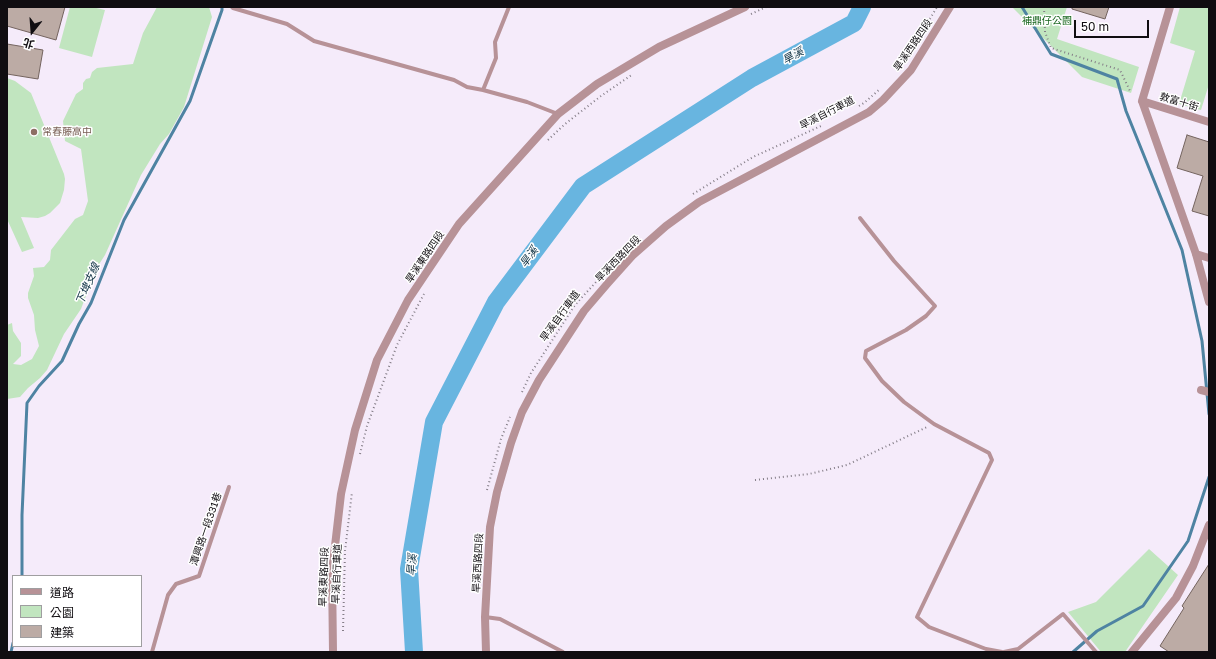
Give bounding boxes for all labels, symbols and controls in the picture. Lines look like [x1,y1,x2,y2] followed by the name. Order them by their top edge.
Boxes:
[12,12,52,52] north arrow
[1076,12,1151,38] scale bar
[1022,15,1072,27] park label: 補鼎仔公園
[891,17,935,73] street label: 旱溪西路四段
[1081,19,1109,34] text: 50 m
[21,36,36,52] text: 北
[780,45,806,67] water label: 旱溪
[1158,90,1200,114] street label: 敦富十街
[798,94,856,132] street label: 旱溪自行車道
[42,126,92,138] place label: 常春藤高中
[29,127,39,137] marker: 常春藤高中
[403,229,447,285] street label: 旱溪東路四段
[593,233,643,285] street label: 旱溪西路四段
[517,244,541,270] water label: 旱溪
[73,261,103,307] water label: 下埤支線
[538,288,582,344] street label: 旱溪自行車道
[188,491,224,567] street label: 潭興路一段331巷
[470,533,486,593] street label: 旱溪西路四段
[330,544,344,604] street label: 旱溪自行車道
[317,547,331,607] street label: 旱溪東路四段
[404,553,420,577] water label: 旱溪
[12,575,142,647] legend
[50,585,74,600] text: 道路
[50,605,74,620] text: 公園
[50,625,74,640] text: 建築

